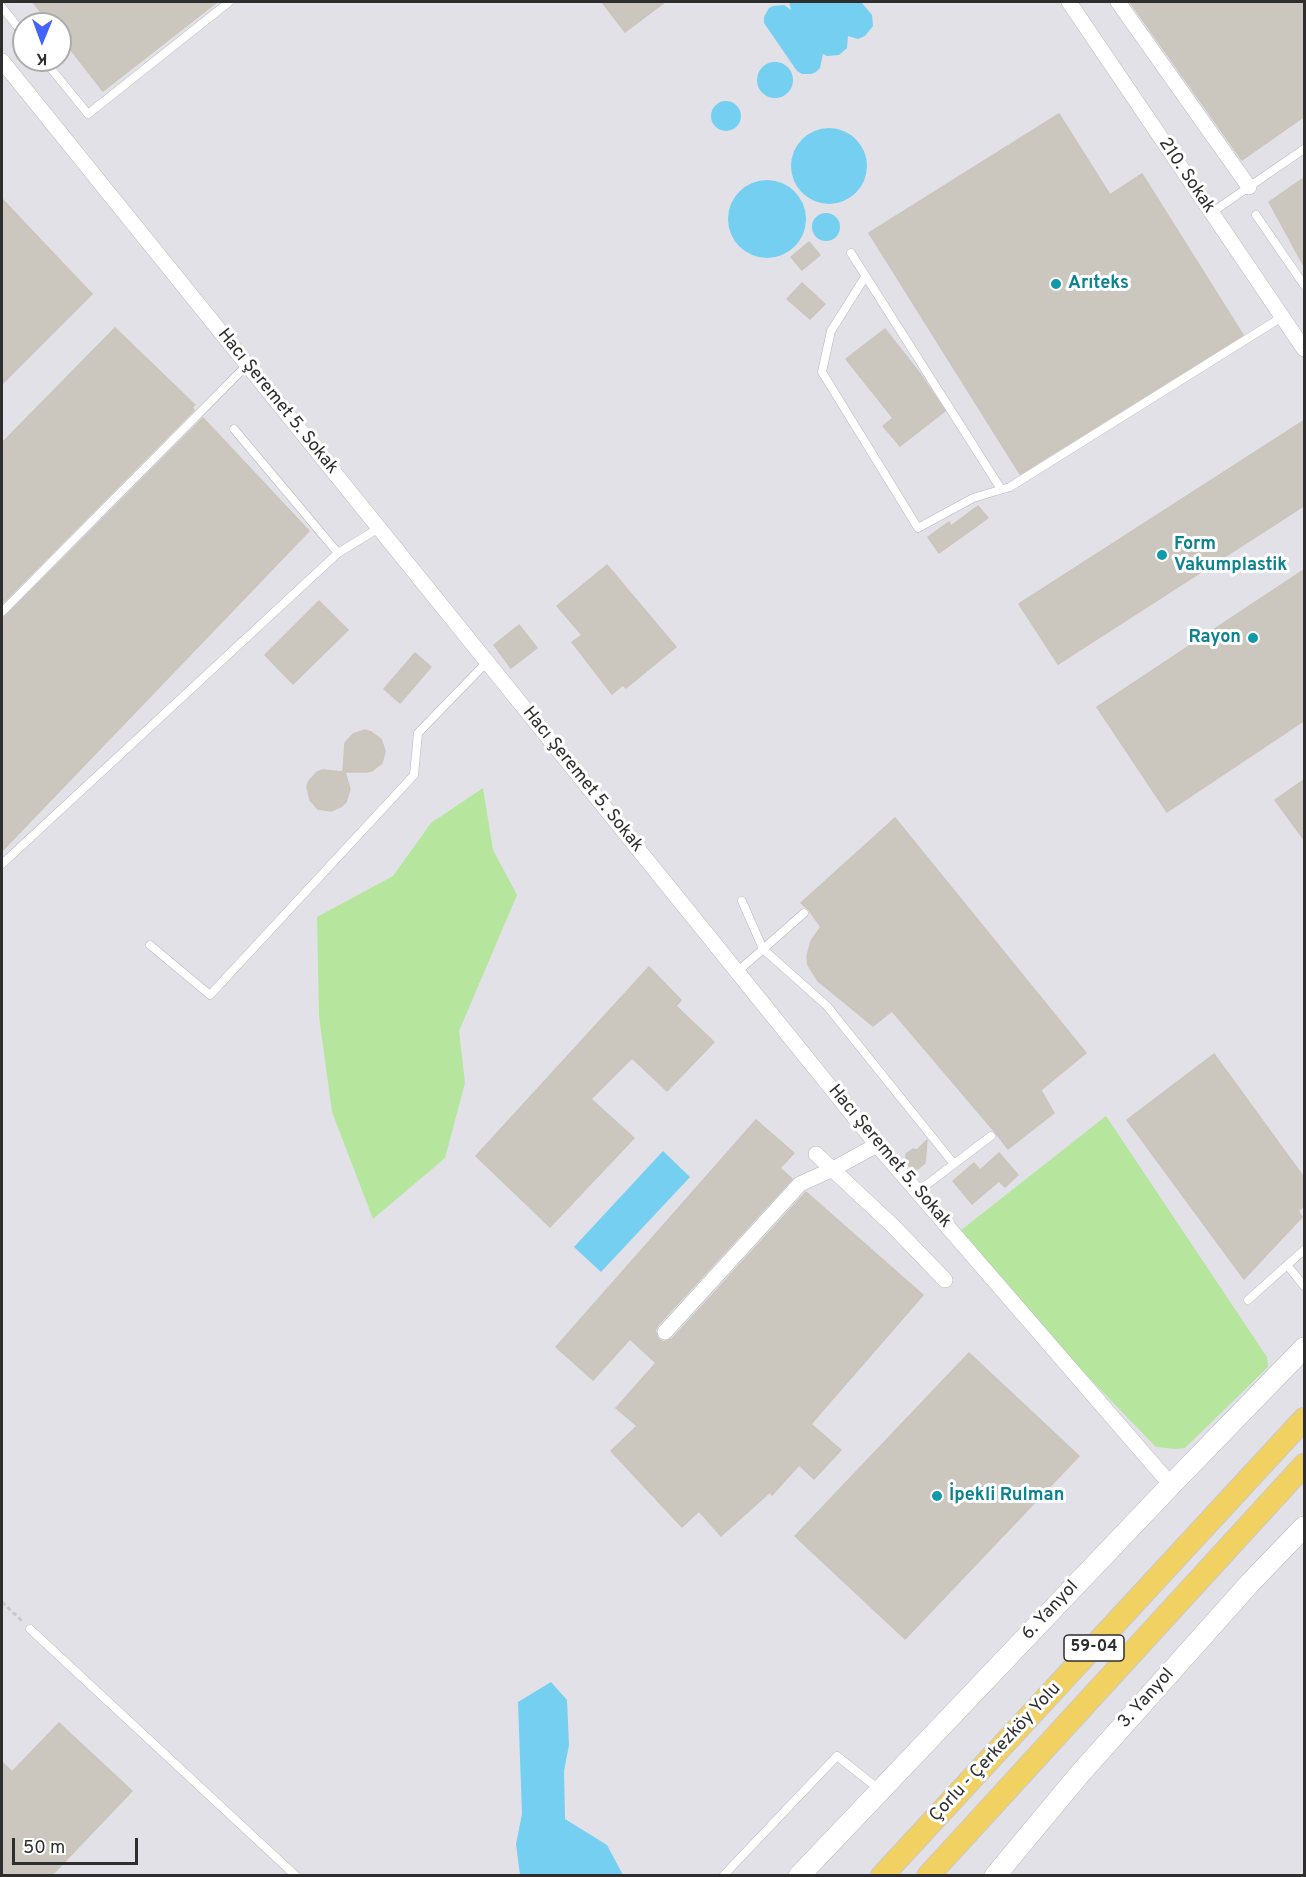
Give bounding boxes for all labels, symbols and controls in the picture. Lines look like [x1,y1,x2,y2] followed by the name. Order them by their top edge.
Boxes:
[12,12,72,72] north arrow
[36,48,48,68] text: K
[1153,134,1219,218] street label: 210. Sokak
[1068,273,1129,295] place label: Arıteks
[1049,277,1063,291] marker: Arıteks
[212,325,342,479] street label: Hacı Şeremet 5. Sokak
[1174,534,1287,576] place label: Form Vakumplastik
[1155,548,1169,562] marker: Form Vakumplastik
[1188,627,1241,649] place label: Rayon
[1246,631,1260,645] marker: Rayon
[517,703,647,857] street label: Hacı Şeremet 5. Sokak
[823,1081,955,1233] street label: Hacı Şeremet 5. Sokak
[949,1485,1064,1507] place label: İpekli Rulman
[930,1489,944,1503] marker: İpekli Rulman
[1018,1577,1084,1645] street label: 6. Yanyol
[1064,1635,1124,1661] road number: 59-04
[1114,1665,1180,1733] street label: 3. Yanyol
[926,1679,1066,1827] street label: Çorlu - Çerkezköy Yolu
[15,1826,141,1864] scale bar
[23,1837,65,1860] text: 50 m

